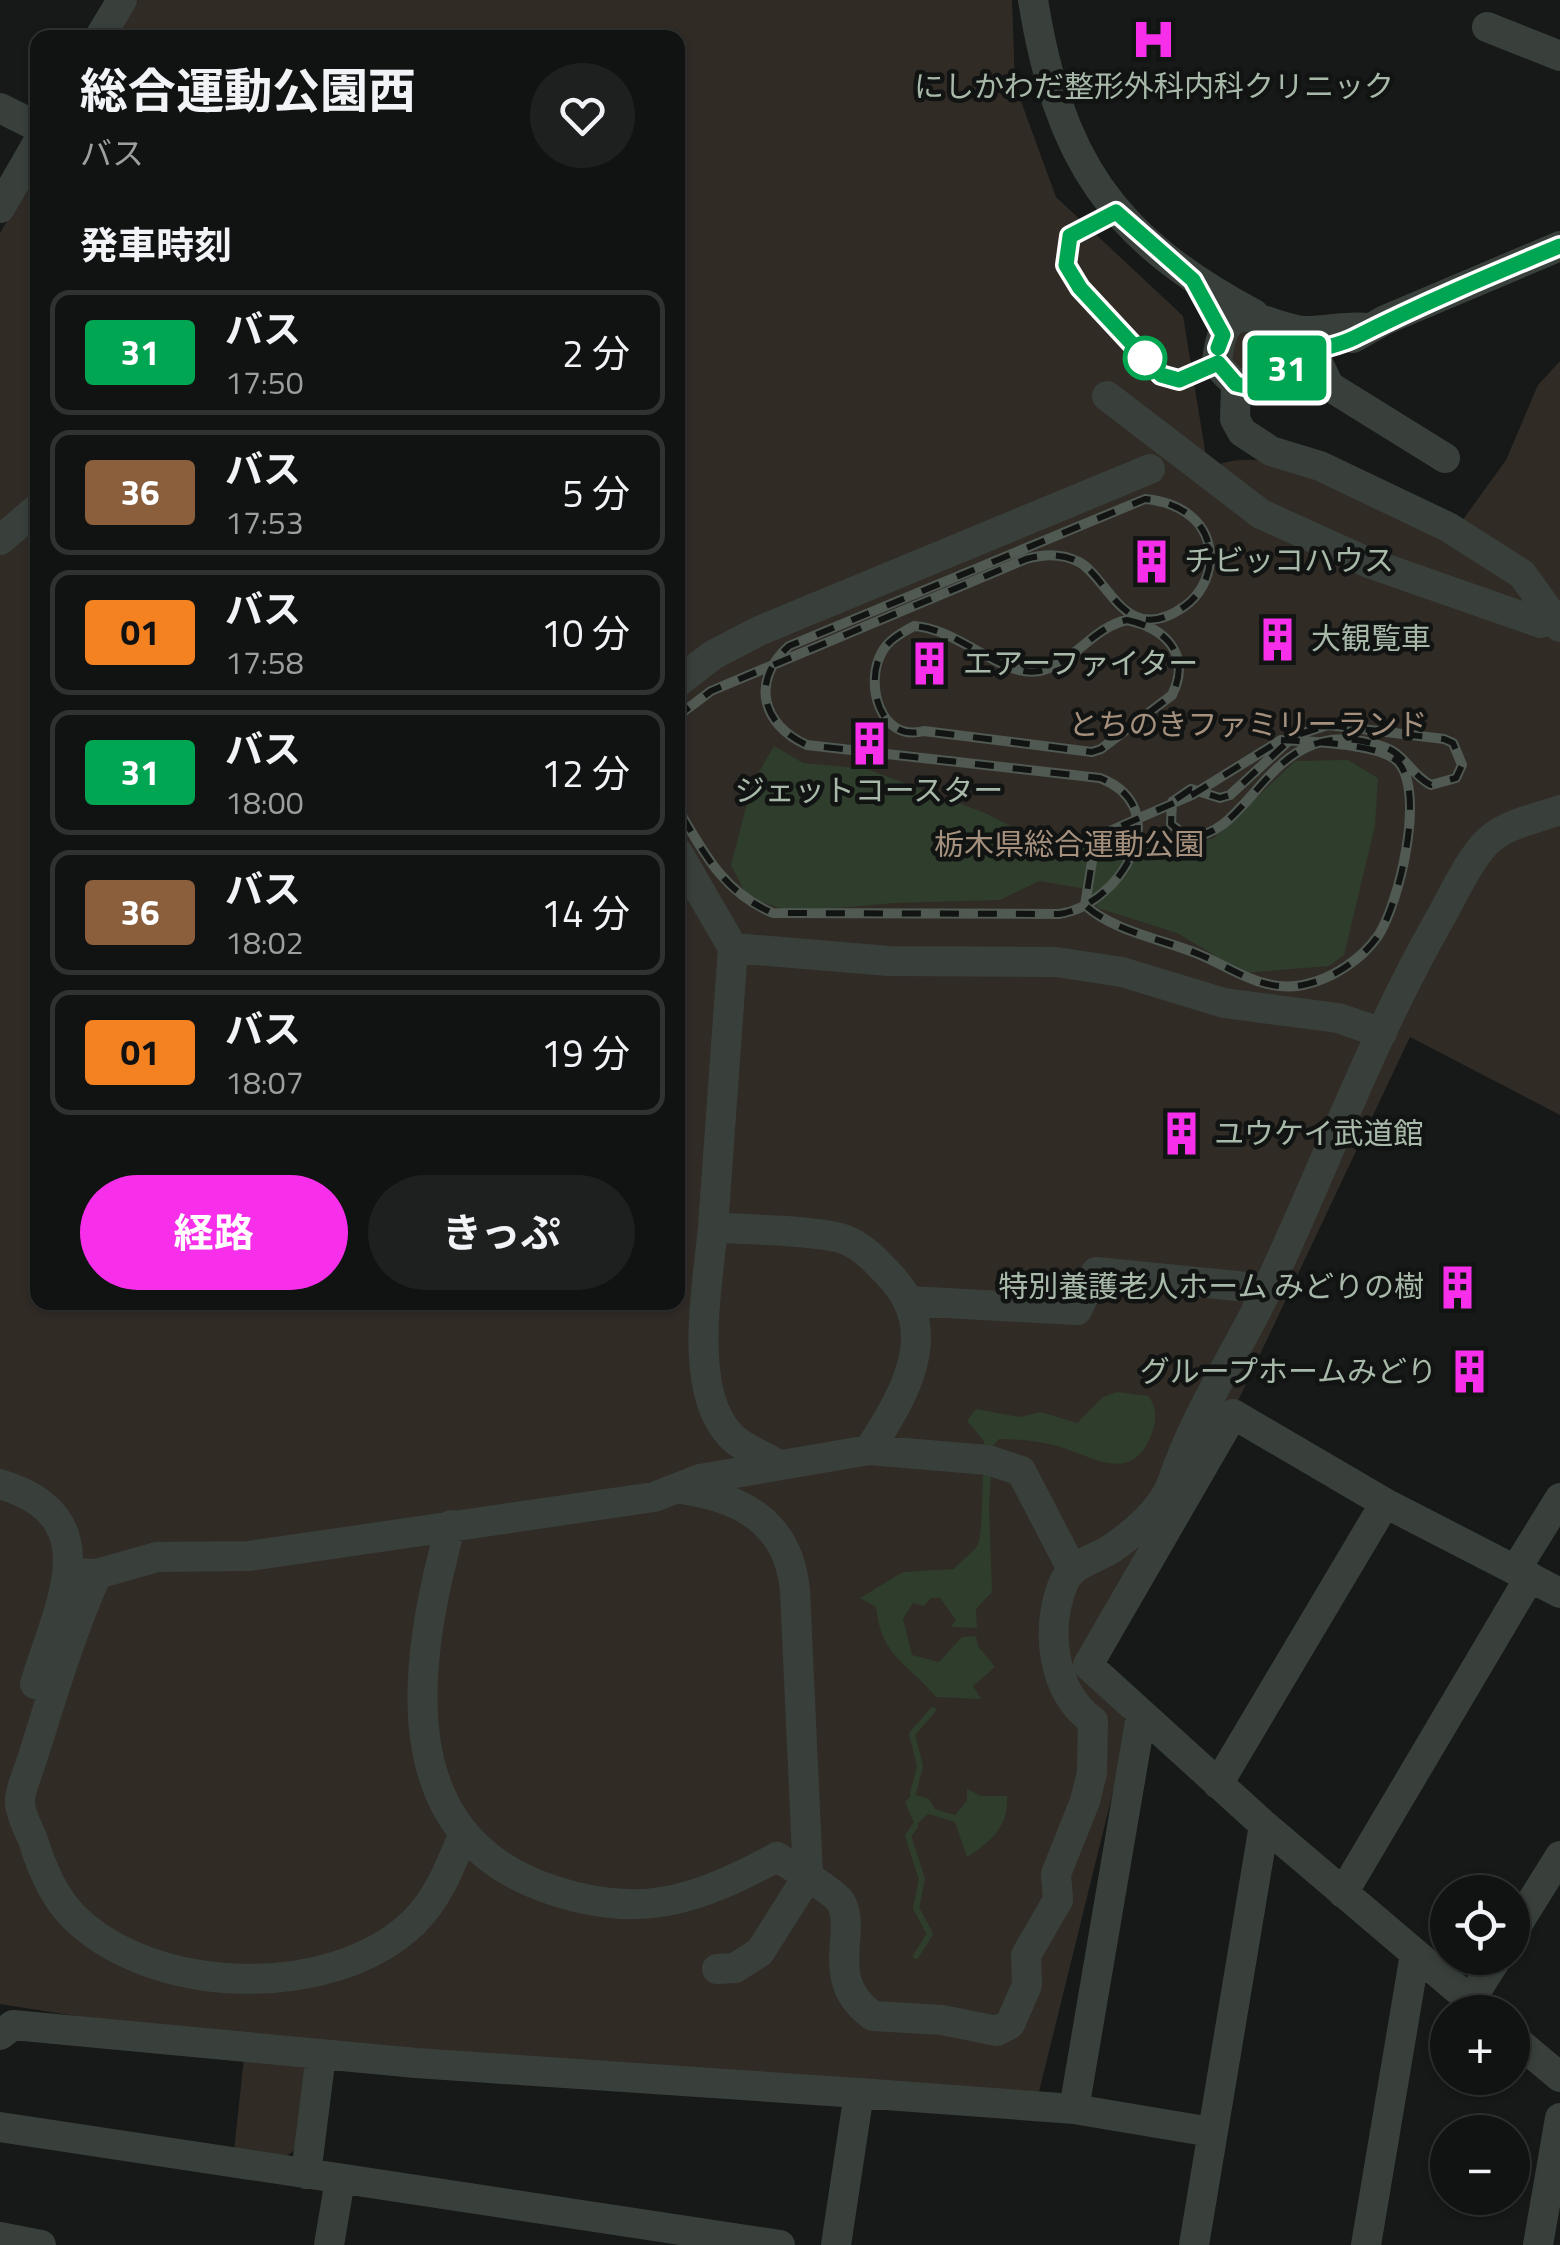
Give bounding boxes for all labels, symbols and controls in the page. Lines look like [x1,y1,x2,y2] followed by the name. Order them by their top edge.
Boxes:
[1130,16,1178,64] hospital icon: にしかわだ整形外科内科クリニック
[80,54,416,127] text: 総合運動公園西
[530,63,635,168] button: heart
[914,63,1394,109] place label: にしかわだ整形外科内科クリニック
[80,129,144,177] text: バス
[80,216,232,274] text: 発車時刻
[225,300,301,358] text: バス
[562,324,630,382] text: 2 分
[120,325,160,379] text: 31
[1242,336,1332,400] line badge: 31
[1124,337,1166,379] unlabelled marker
[1267,341,1307,395] text: 31
[225,358,304,406] text: 17:50
[225,440,301,498] text: バス
[562,464,630,522] text: 5 分
[120,465,160,519] text: 36
[225,498,304,546] text: 17:53
[1127,537,1175,585] building icon: チビッコハウス
[1184,537,1394,583] place label: チビッコハウス
[225,580,301,638] text: バス
[541,604,630,662] text: 10 分
[120,605,160,659] text: 01
[1254,615,1302,663] building icon: 大観覧車
[1311,615,1431,661] place label: 大観覧車
[225,638,304,686] text: 17:58
[906,640,954,688] building icon: エアーファイター
[963,640,1198,686] place label: エアーファイター
[1068,701,1428,747] park label: とちのきファミリーランド
[225,720,301,778] text: バス
[845,720,893,768] building icon: ジェットコースター
[541,744,630,802] text: 12 分
[120,745,160,799] text: 31
[735,767,1003,813] place label: ジェットコースター
[225,778,304,826] text: 18:00
[934,821,1204,867] park label: 栃木県総合運動公園
[225,860,301,918] text: バス
[541,884,630,942] text: 14 分
[120,885,160,939] text: 36
[225,918,304,966] text: 18:02
[225,1000,301,1058] text: バス
[541,1024,630,1082] text: 19 分
[120,1025,160,1079] text: 01
[225,1058,304,1106] text: 18:07
[1157,1110,1205,1158] building icon: ユウケイ武道館
[1214,1110,1423,1156] place label: ユウケイ武道館
[80,1175,348,1290] button: 経路
[368,1175,635,1290] button: きっぷ
[998,1263,1424,1309] place label: 特別養護老人ホーム みどりの樹
[1433,1263,1481,1311] building icon: 特別養護老人ホーム みどりの樹
[1140,1348,1437,1394] place label: グループホームみどり
[1446,1348,1494,1396] building icon: グループホームみどり
[1430,1875,1530,2215] map controls
[1430,1875,1530,1975] button: locate
[1430,1995,1530,2095] button: +
[1430,2115,1530,2215] button: −

